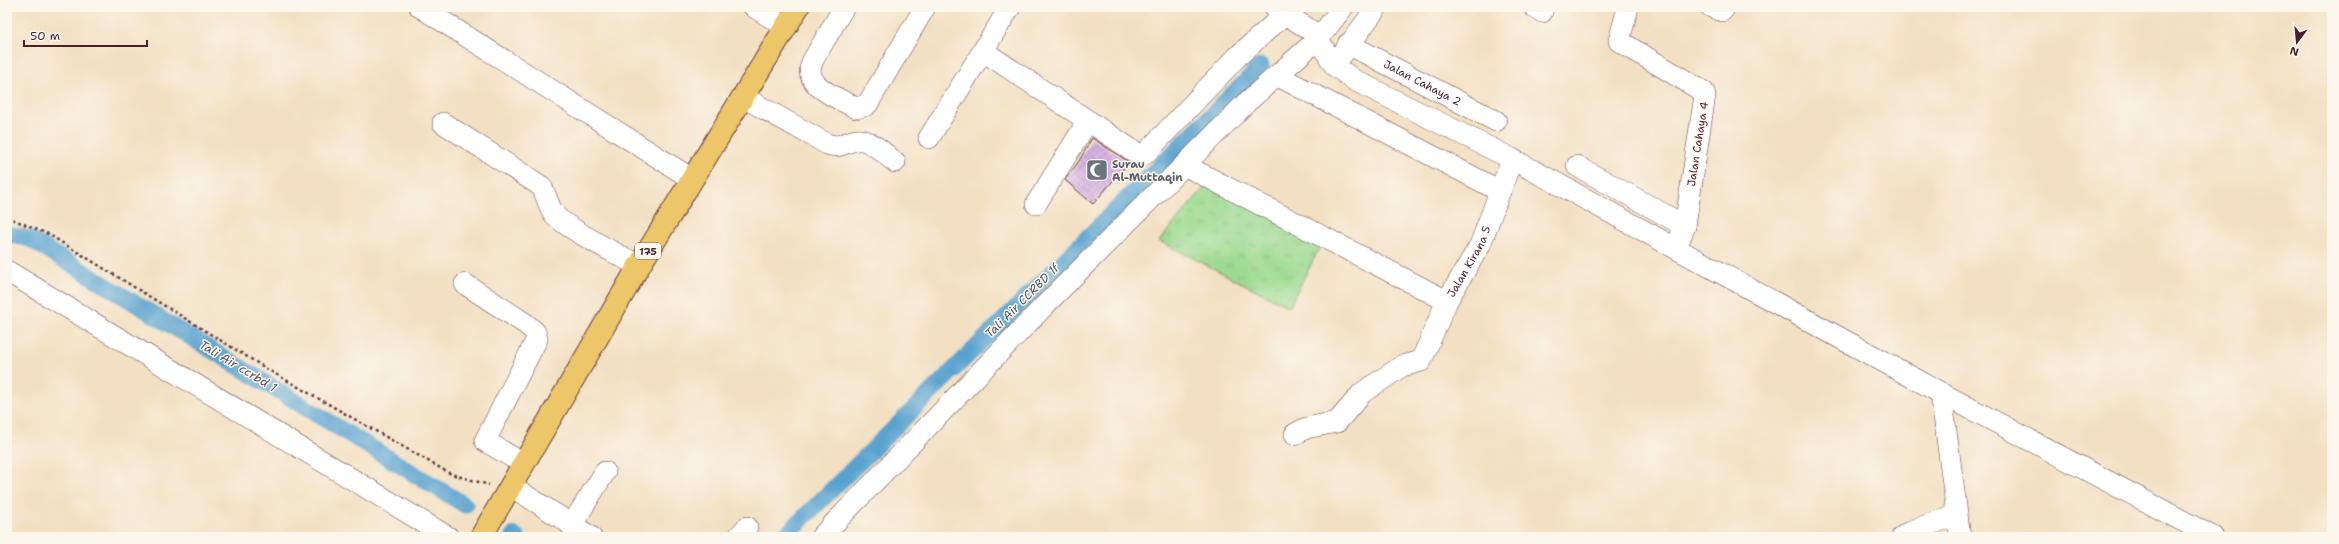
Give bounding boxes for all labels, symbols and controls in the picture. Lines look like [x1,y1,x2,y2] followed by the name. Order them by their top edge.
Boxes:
[24,22,147,48] scale bar
[2277,22,2317,62] north arrow
[30,28,60,44] text: 50 m
[2288,43,2301,60] text: N
[1381,56,1464,109] street label: Jalan Cahaya 2
[1684,100,1712,187] street label: Jalan Cahaya 4
[1084,157,1110,183] mosque icon: Surau Al-Muttaqin
[1112,157,1183,185] place label: Surau Al-Muttaqin
[1443,223,1494,300] street label: Jalan Kirana 5
[635,243,661,259] road number: 175
[982,259,1064,341] water label: Tali Air CCRBD 1f
[196,337,280,395] water label: Tali Air ccrbd 1

